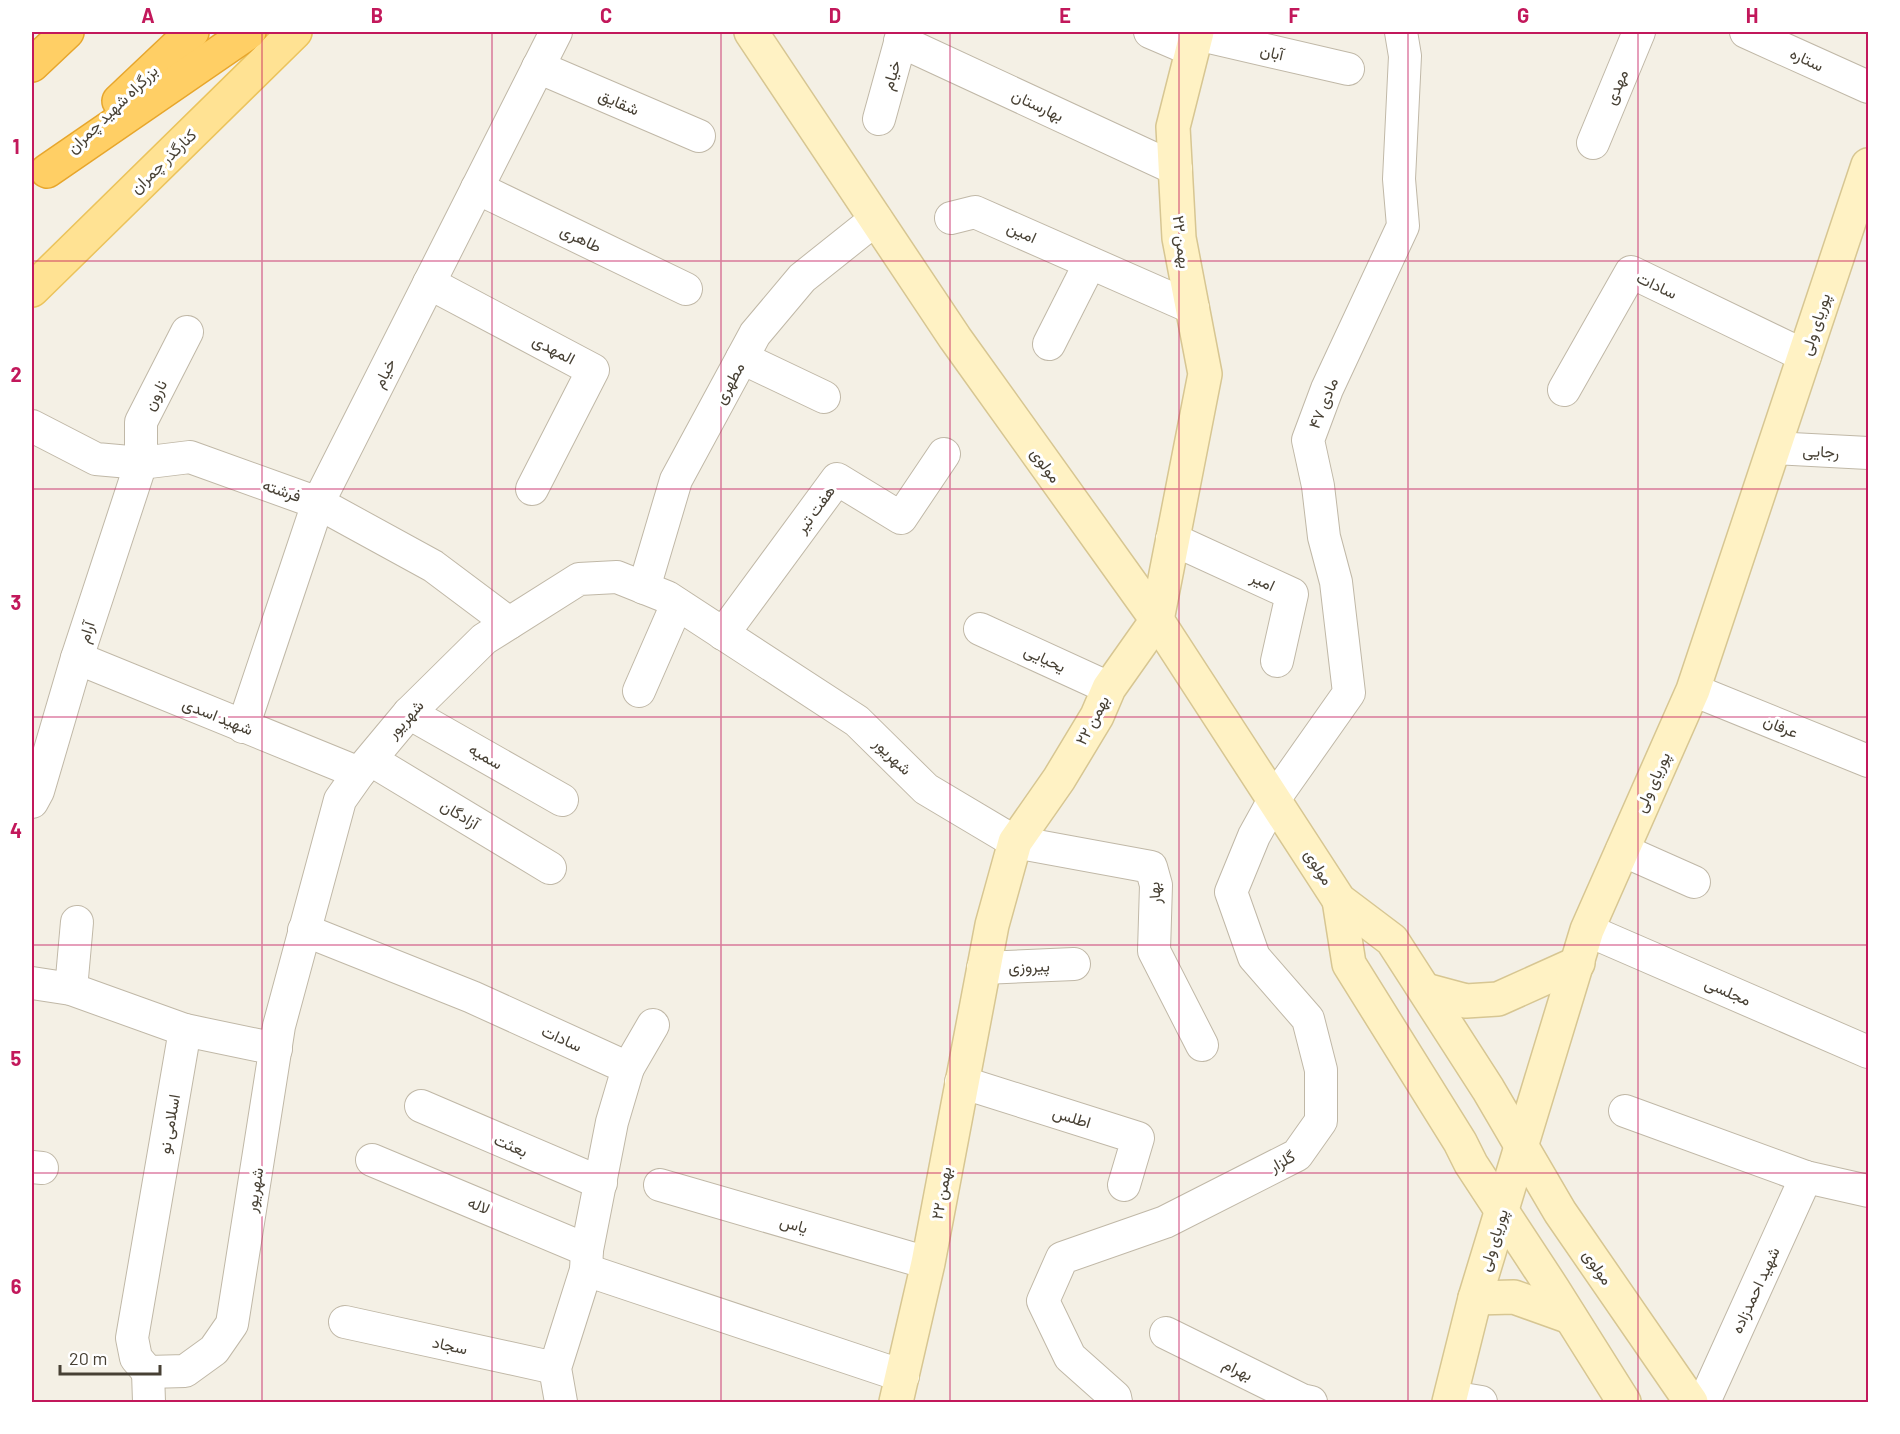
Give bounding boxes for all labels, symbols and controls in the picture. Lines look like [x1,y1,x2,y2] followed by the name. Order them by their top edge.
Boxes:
[141,3,155,27] text: A
[371,3,383,27] text: B
[600,3,612,27] text: C
[829,3,841,27] text: D
[1059,3,1071,27] text: E
[1288,3,1300,27] text: F
[1517,3,1529,27] text: G
[1746,3,1758,27] text: H
[1258,40,1287,65] street label: آبان
[1787,43,1827,76] street label: ستاره
[877,57,906,93] street label: خیام
[62,61,163,159] street label: بزرگراه شهید چمران
[1600,66,1633,108] street label: مهدی
[1008,84,1067,127] street label: بهارستان
[595,85,642,120] street label: شقایق
[126,124,202,199] street label: کنارگذر چمران
[12,134,20,158] text: 1
[1168,214,1195,270] street label: ۲۲ بهمن
[1004,217,1040,248] street label: امین
[557,220,605,257] street label: طاهری
[1634,267,1680,302] street label: سادات
[1796,290,1836,358] street label: پوریای ولی
[529,330,579,369] street label: المهدی
[368,355,401,391] street label: خیام
[709,359,749,408] street label: مطهری
[10,362,22,386] text: 2
[1304,374,1343,432] street label: مادی ۴۷
[139,376,172,414] street label: نارون
[1802,440,1840,463] street label: رجایی
[1026,443,1065,487] street label: مولوی
[260,474,304,507] street label: فرشته
[790,481,840,538] street label: هفت تیر
[1246,566,1278,596] street label: امیر
[11,590,21,614] text: 3
[73,618,100,646] street label: آرام
[1021,640,1069,677] street label: یحیایی
[1071,692,1114,749] street label: ۲۲ بهمن
[179,693,256,740] street label: شهید اسدی
[382,696,428,744] street label: شهریور
[1760,710,1801,743] street label: عرفان
[868,732,916,780] street label: شهریور
[465,738,507,774] street label: سمیه
[1630,748,1676,816] street label: پوریای ولی
[437,795,484,835] street label: آزادگان
[10,818,22,842] text: 4
[1299,845,1338,889] street label: مولوی
[1143,881,1166,906] street label: بهار
[1008,955,1050,979] street label: پیروزی
[1701,972,1754,1011] street label: مجلسی
[539,1020,585,1055] street label: سادات
[11,1046,22,1070] text: 5
[154,1093,185,1155] street label: اسلامی نو
[1050,1102,1094,1133] street label: اطلس
[491,1129,531,1161] street label: بعثت
[1265,1146,1299,1178] street label: گلزار
[927,1165,956,1221] street label: ۲۲ بهمن
[240,1166,268,1215] street label: شهریور
[465,1191,493,1218] street label: لاله
[1474,1206,1514,1274] street label: پوریای ولی
[777,1211,810,1238] street label: یاس
[1726,1243,1785,1337] street label: شهید احمدزاده
[1578,1245,1617,1289] street label: مولوی
[11,1274,22,1298] text: 6
[431,1332,469,1358] street label: سجاد
[60,1338,160,1376] scale bar
[69,1347,107,1369] text: 20 m
[1219,1353,1256,1386] street label: بهرام

